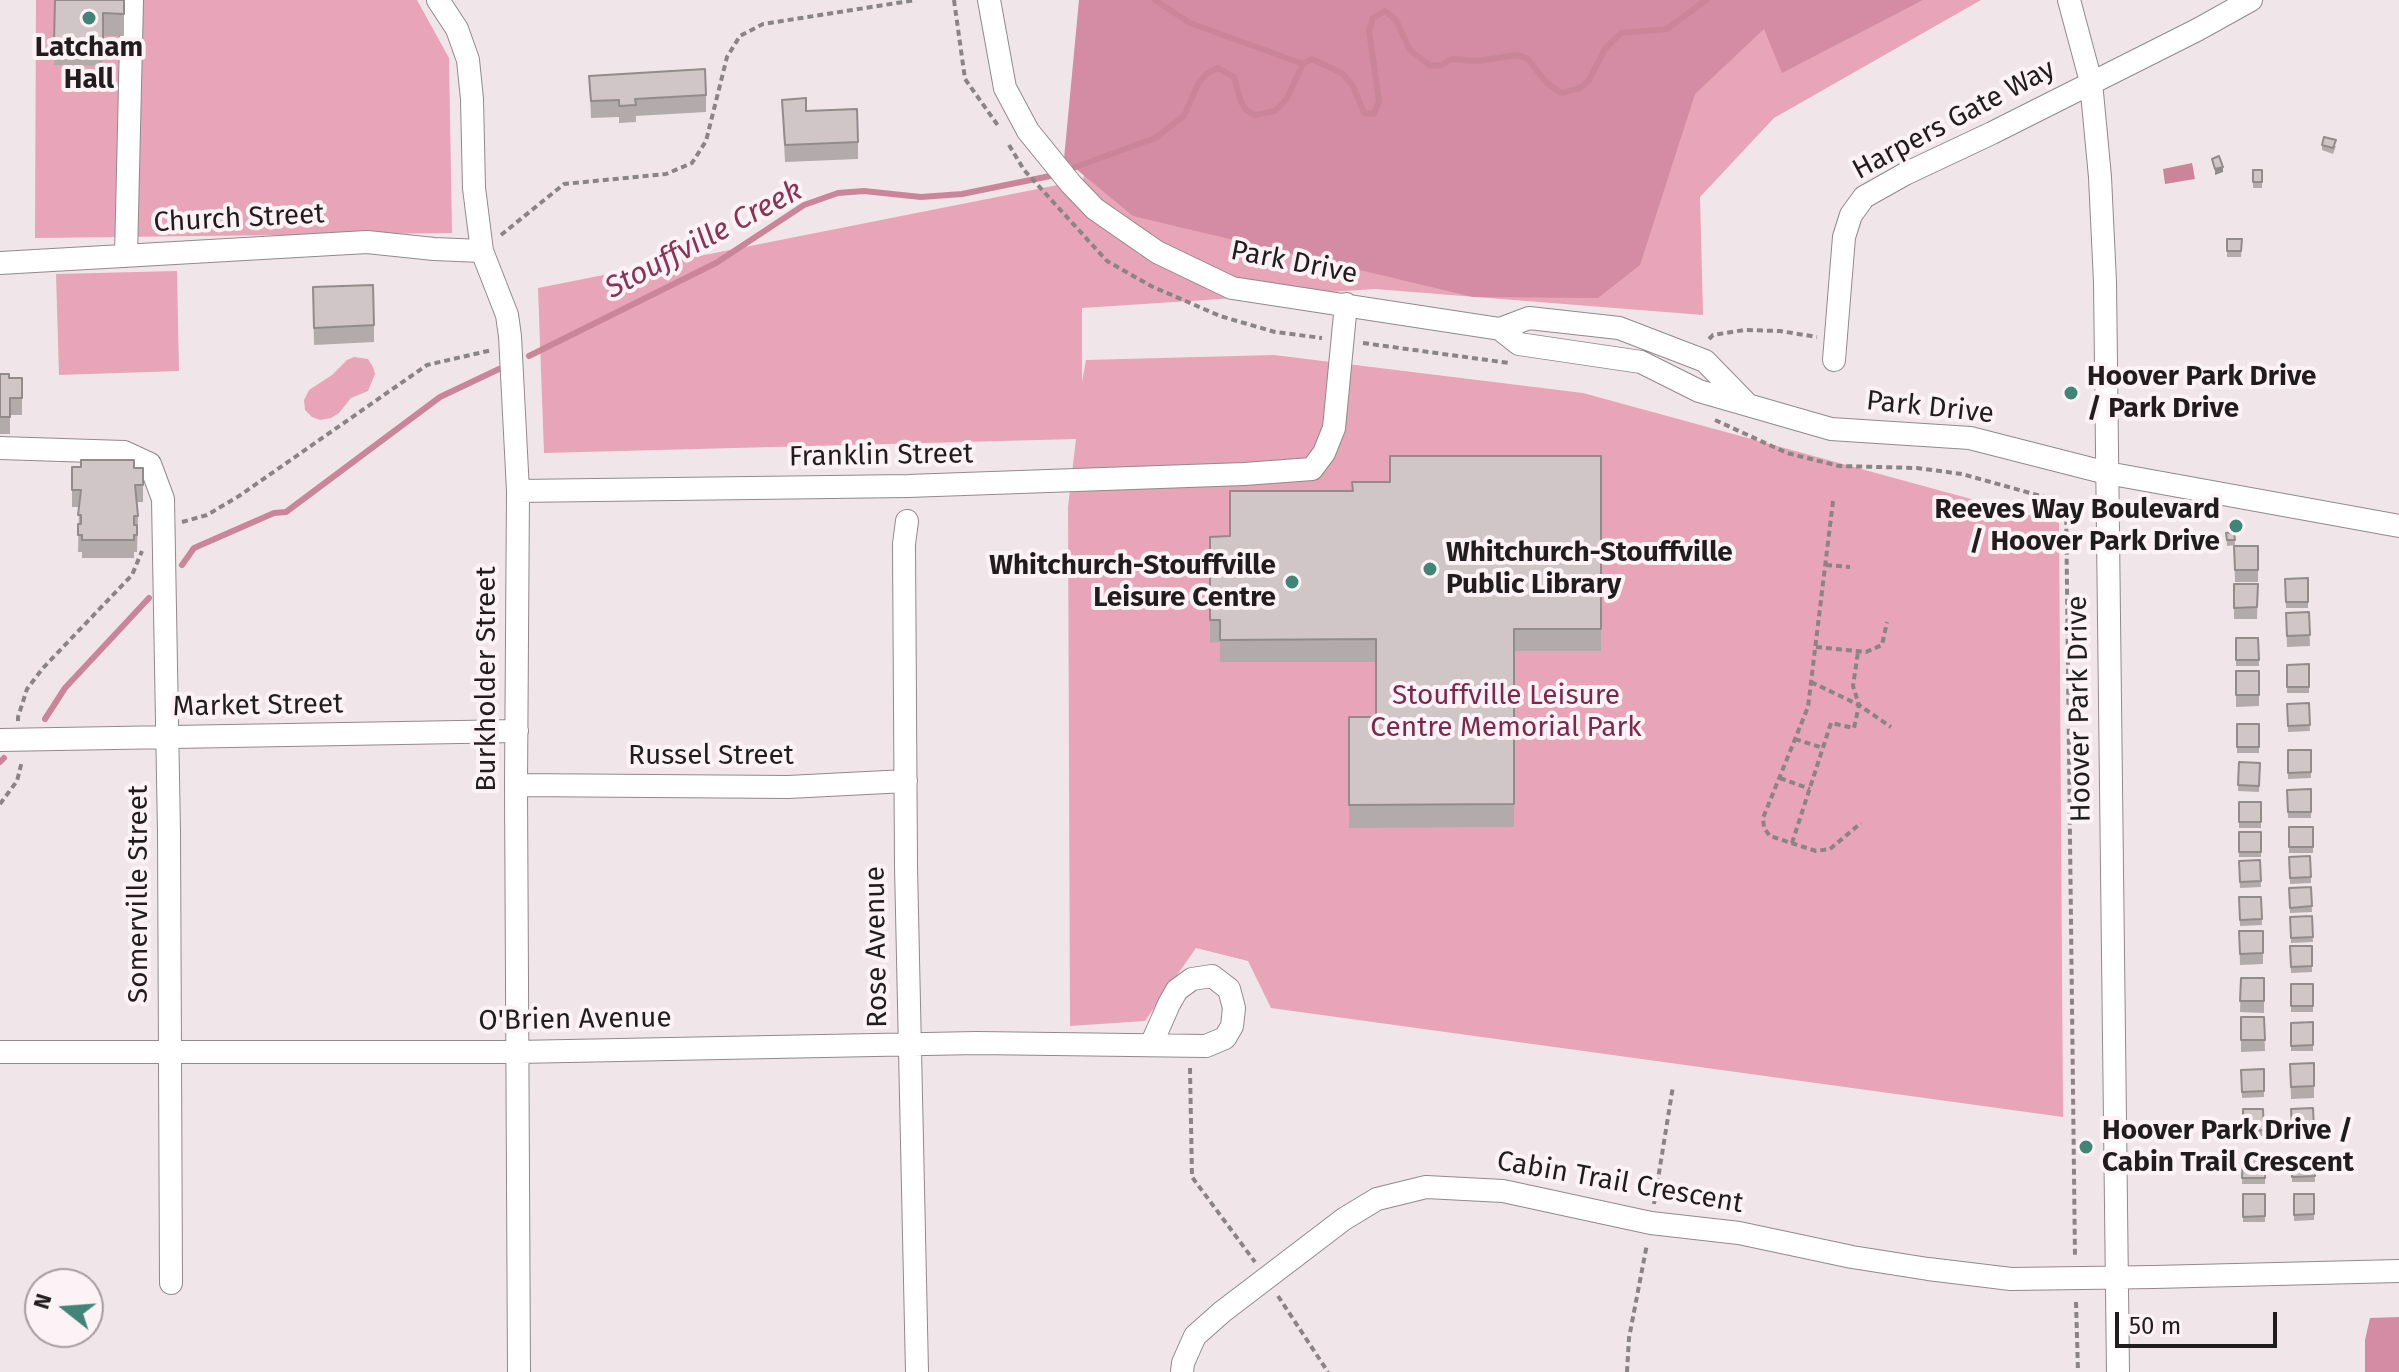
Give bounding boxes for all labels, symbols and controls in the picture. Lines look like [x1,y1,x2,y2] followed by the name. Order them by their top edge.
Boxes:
[80,9,98,27] marker: Latcham Hall
[35,31,143,97] place label: Latcham Hall
[1847,53,2061,187] street label: Harpers Gate Way
[599,173,809,307] water label: Stouffville Creek
[153,198,325,240] street label: Church Street
[1228,234,1360,292] street label: Park Drive
[2087,360,2317,426] place label: Hoover Park Drive / Park Drive
[2062,384,2080,402] marker: Hoover Park Drive / Park Drive
[1865,385,1995,431] street label: Park Drive
[788,438,974,474] street label: Franklin Street
[1934,493,2220,559] place label: Reeves Way Boulevard / Hoover Park Drive
[2227,517,2245,535] marker: Reeves Way Boulevard / Hoover Park Drive
[1446,536,1733,602] place label: Whitchurch-Stouffville Public Library
[989,549,1276,615] place label: Whitchurch-Stouffville Leisure Centre
[1421,560,1439,578] marker: Whitchurch-Stouffville Public Library
[470,566,504,792] street label: Burkholder Street
[1283,573,1301,591] marker: Whitchurch-Stouffville Leisure Centre
[2061,595,2099,823] street label: Hoover Park Drive
[1370,679,1642,745] park label: Stouffville Leisure Centre Memorial Park
[172,688,344,724] street label: Market Street
[628,739,794,773] street label: Russel Street
[122,785,156,1003] street label: Somerville Street
[859,866,895,1028] street label: Rose Avenue
[478,1002,672,1038] street label: O'Brien Avenue
[2102,1114,2354,1180] place label: Hoover Park Drive / Cabin Trail Crescent
[2077,1138,2095,1156] marker: Hoover Park Drive / Cabin Trail Crescent
[1494,1145,1746,1221] street label: Cabin Trail Crescent
[24,1268,104,1348] north arrow
[27,1290,58,1312] text: N
[2119,1296,2281,1346] scale bar
[2129,1312,2181,1340] text: 50 m

